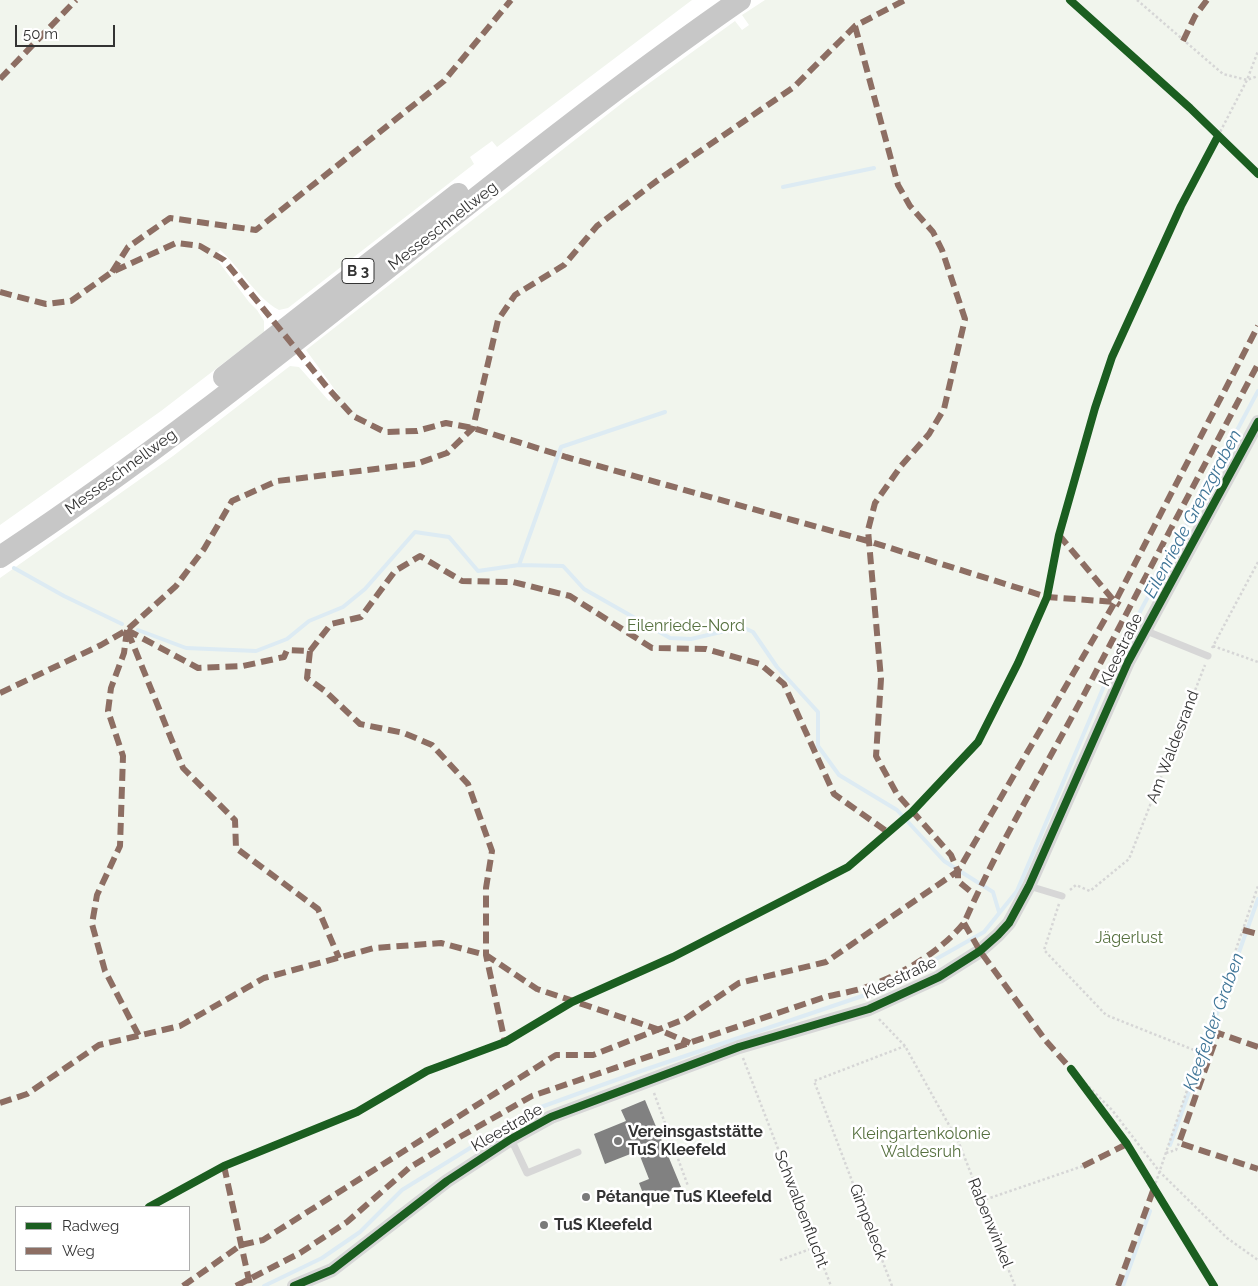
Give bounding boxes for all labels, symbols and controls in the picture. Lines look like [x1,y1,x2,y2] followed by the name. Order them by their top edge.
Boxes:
[18,15,118,47] scale bar
[23,25,58,43] text: 50 m
[385,177,501,275] street label: Messeschnellweg
[342,258,374,284] road number: B 3
[62,425,180,519] street label: Messeschnellweg
[1140,426,1246,602] water label: Eilenriede Grenzgraben
[1095,610,1147,690] street label: Kleestraße
[627,616,745,636] park label: Eilenriede-Nord
[1143,688,1203,806] street label: Am Waldesrand
[1095,928,1163,948] park label: Jägerlust
[1179,950,1249,1094] water label: Kleefelder Graben
[860,953,940,1003] street label: Kleestraße
[468,1100,546,1156] street label: Kleestraße
[628,1122,763,1160] place label: Vereinsgaststätte TuS Kleefeld
[852,1124,990,1162] park label: Kleingartenkolonie Waldesruh
[612,1135,624,1147] marker: Vereinsgaststätte TuS Kleefeld
[770,1148,832,1270] street label: Schwalbenflucht
[963,1175,1017,1271] street label: Rabenwinkel
[845,1181,891,1263] street label: Gimpeleck
[596,1187,772,1207] place label: Pétanque TuS Kleefeld
[580,1191,592,1203] marker: Pétanque TuS Kleefeld
[15,1206,190,1271] legend
[554,1215,652,1235] place label: TuS Kleefeld
[62,1217,119,1235] text: Radweg
[538,1219,550,1231] marker: TuS Kleefeld
[62,1242,95,1260] text: Weg

